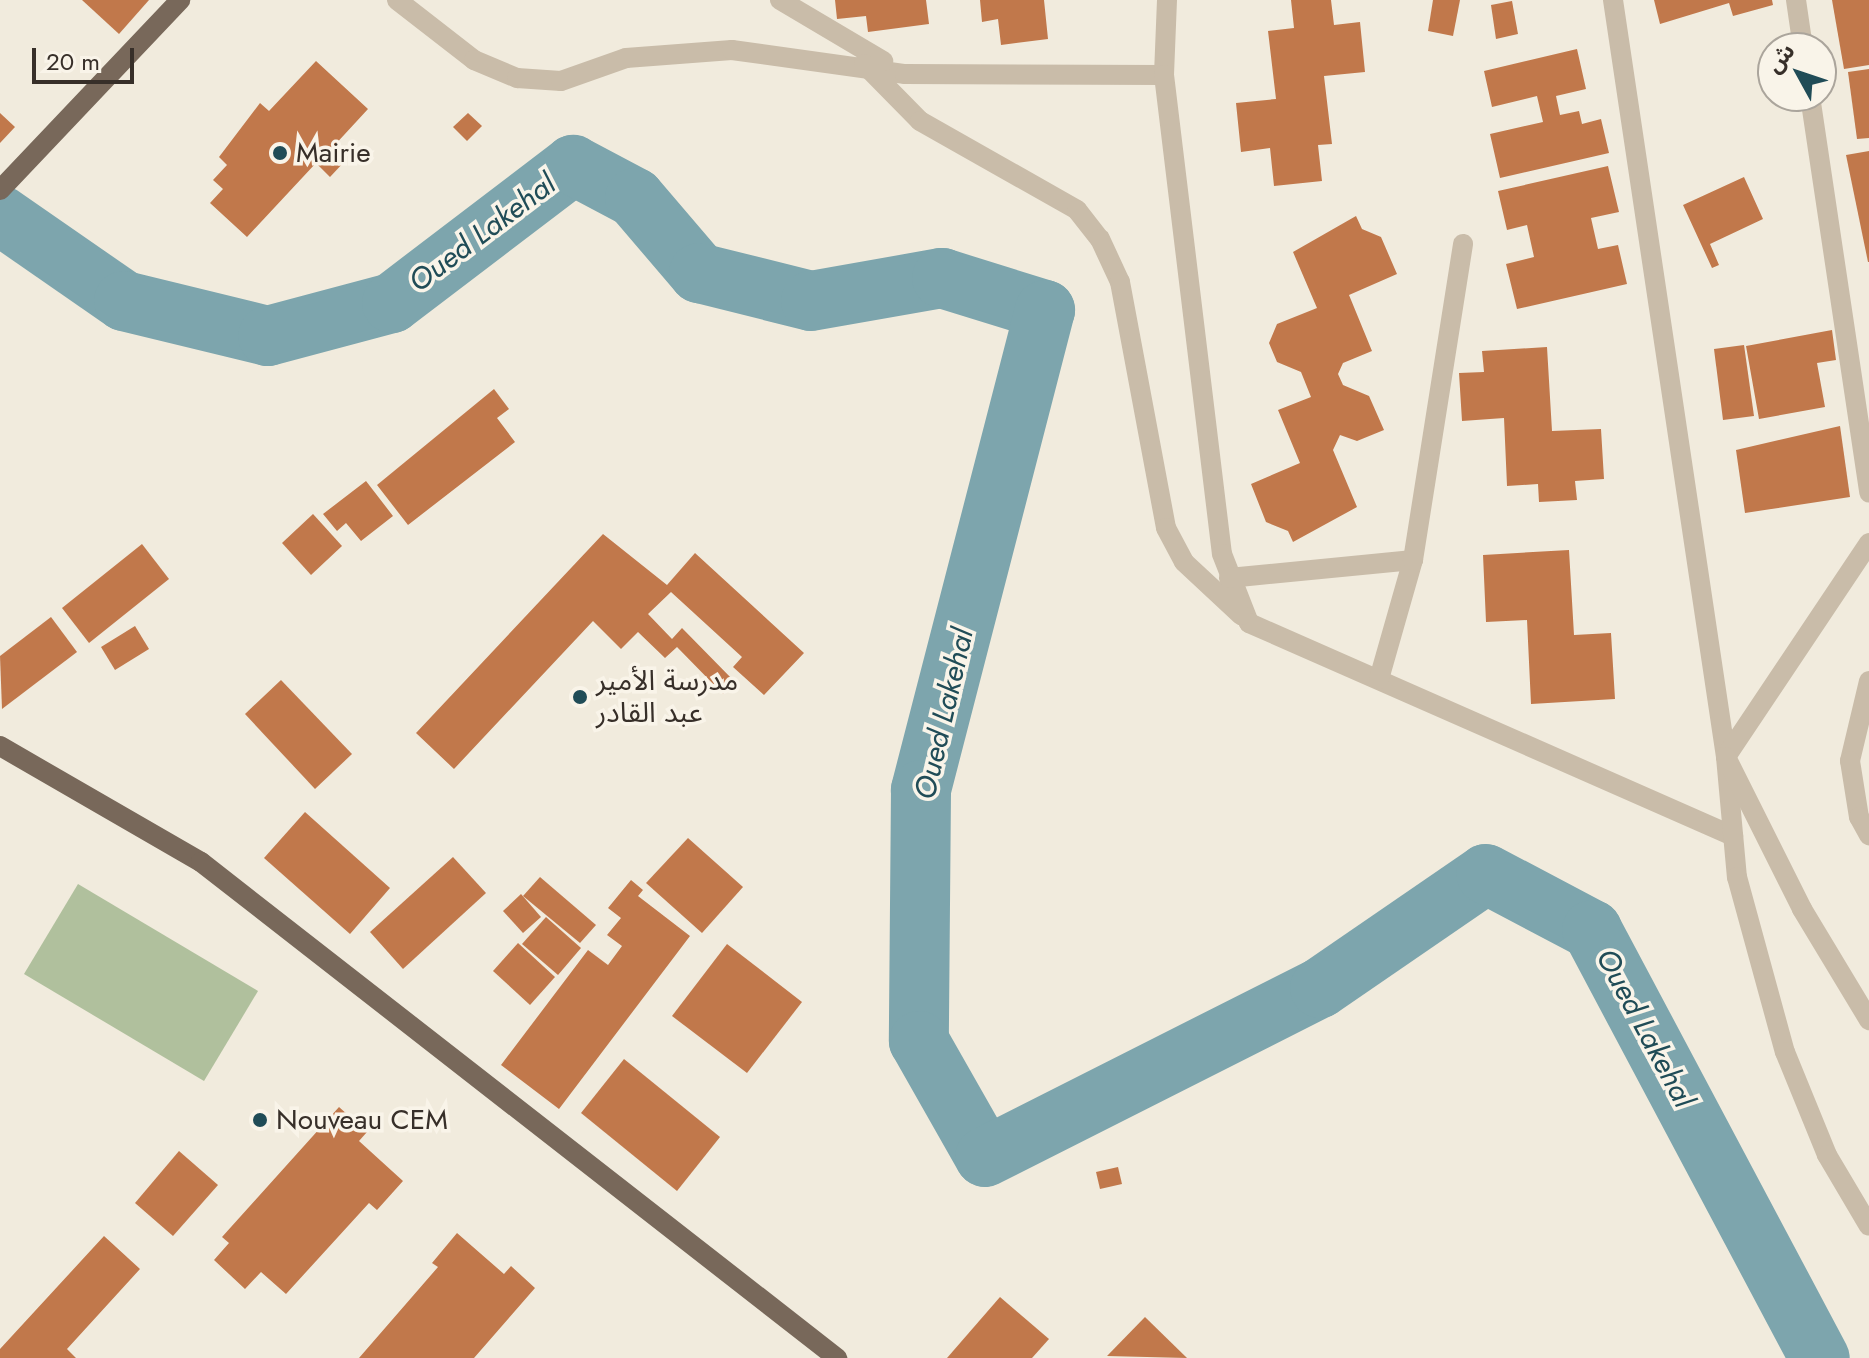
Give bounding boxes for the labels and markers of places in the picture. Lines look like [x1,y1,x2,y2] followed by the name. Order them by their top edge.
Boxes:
[296,136,371,170] place label: Mairie
[271,144,289,162] marker: Mairie
[596,664,738,730] place label: مدرسة الأمير عبد القادر
[571,688,589,706] marker: مدرسة الأمير عبد القادر
[276,1103,448,1137] place label: Nouveau CEM
[251,1111,269,1129] marker: Nouveau CEM

